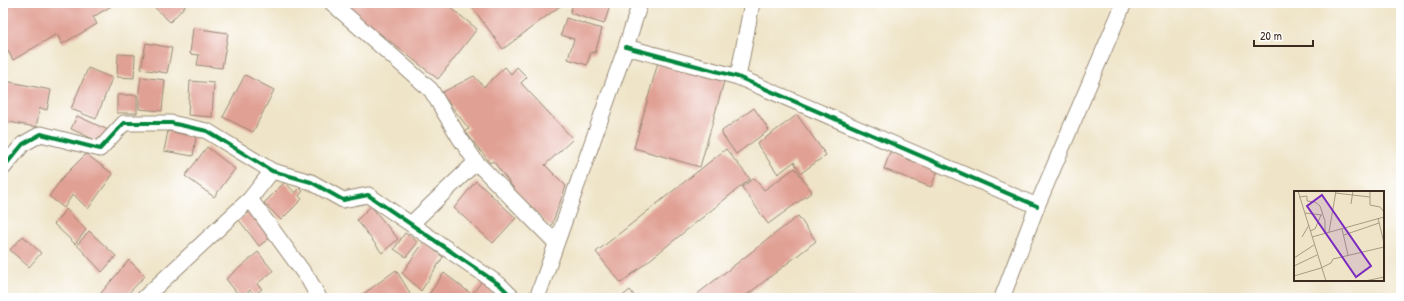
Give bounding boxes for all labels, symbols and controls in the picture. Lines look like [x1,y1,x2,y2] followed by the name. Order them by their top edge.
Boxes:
[1254,22,1313,48] scale bar
[1260,27,1282,44] text: 20 m
[1294,191,1384,281] inset map

